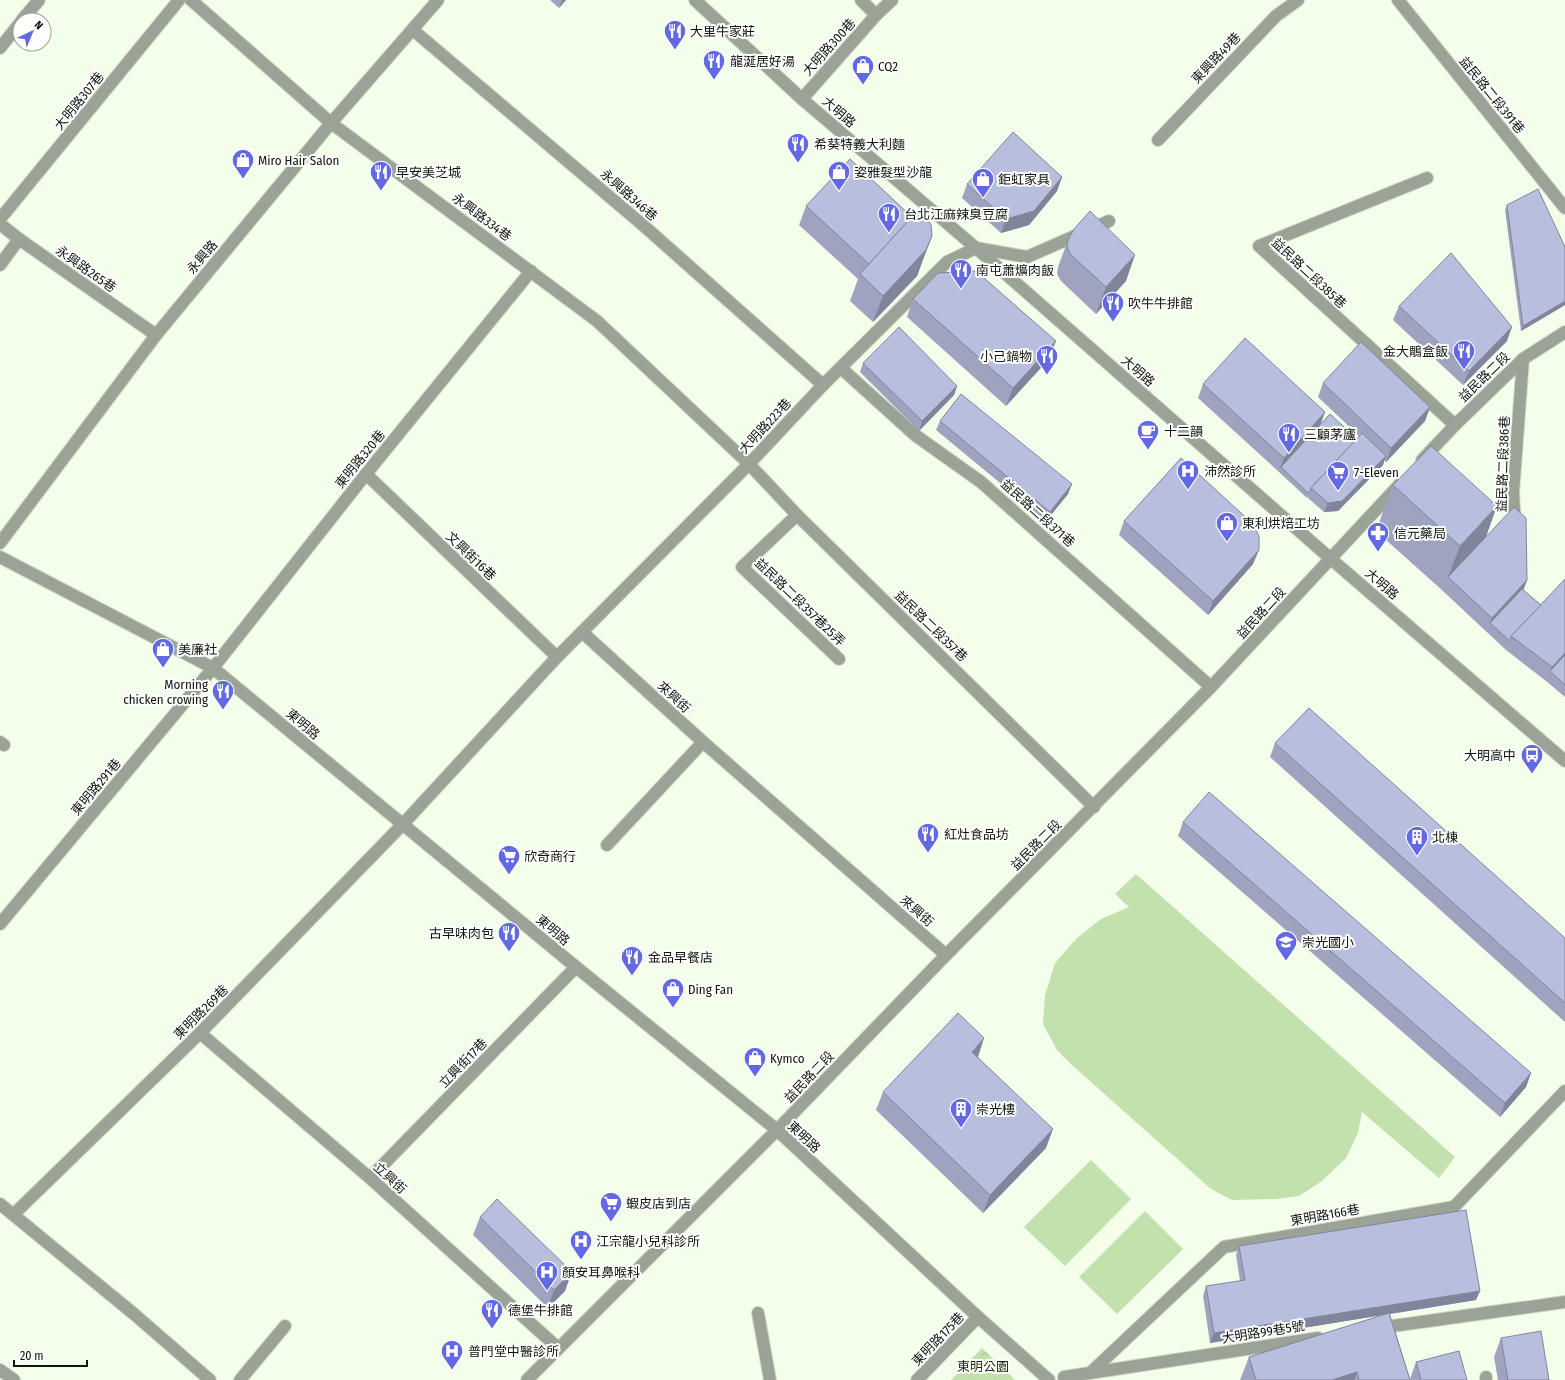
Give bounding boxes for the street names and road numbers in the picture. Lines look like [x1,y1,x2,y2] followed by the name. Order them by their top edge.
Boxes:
[800,15,858,79] street label: 大明路300巷
[1188,30,1244,86] street label: 東興路49巷
[1456,53,1528,137] street label: 益民路二段391巷
[51,69,107,133] street label: 大明路307巷
[819,94,859,130] street label: 大明路
[597,166,661,224] street label: 永興路346巷
[450,190,514,244] street label: 永興路334巷
[1269,235,1349,311] street label: 益民路二段385巷
[184,237,220,277] street label: 永興路
[53,243,119,295] street label: 永興路265巷
[1455,349,1513,405] street label: 益民路二段
[1118,353,1158,389] street label: 大明路
[736,396,794,456] street label: 大明路223巷
[1494,415,1512,513] street label: 益民路二段386巷
[332,427,388,491] street label: 東明路320巷
[998,476,1078,550] street label: 益民路二段371巷
[443,529,499,583] street label: 文興街16巷
[752,555,848,649] street label: 益民路二段357巷25弄
[1362,566,1402,602] street label: 大明路
[1233,584,1289,642] street label: 益民路二段
[892,588,970,664] street label: 益民路二段357巷
[654,678,694,716] street label: 來興街
[283,706,323,742] street label: 東明路
[68,756,124,818] street label: 東明路291巷
[1008,817,1064,873] street label: 益民路二段
[897,893,937,929] street label: 來興街
[533,912,573,948] street label: 東明路
[171,982,231,1042] street label: 東明路269巷
[436,1035,490,1091] street label: 立興街17巷
[781,1048,837,1106] street label: 益民路二段
[785,1118,823,1156] street label: 東明路
[370,1159,410,1197] street label: 立興街
[1289,1202,1361,1228] street label: 東明路166巷
[909,1309,967,1369] street label: 東明路175巷
[1221,1318,1305,1346] street label: 大明路99巷5號

